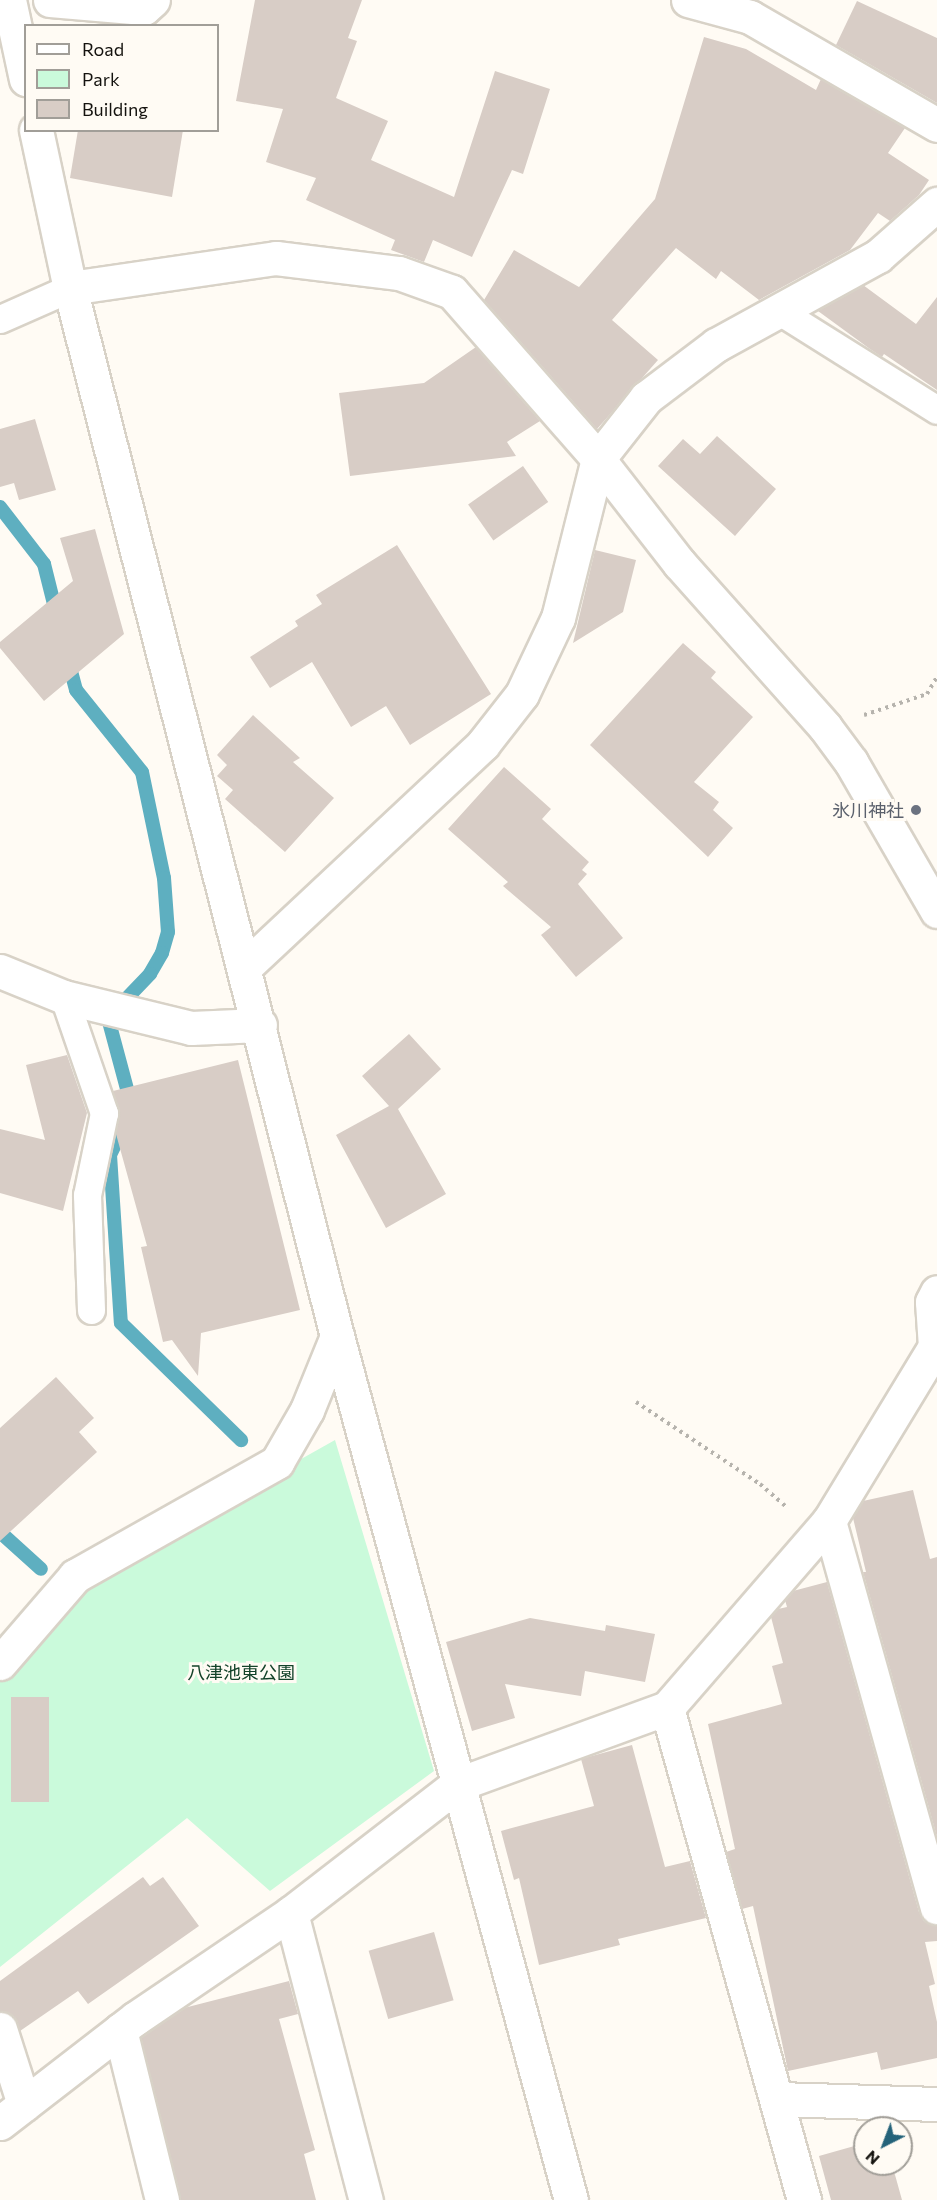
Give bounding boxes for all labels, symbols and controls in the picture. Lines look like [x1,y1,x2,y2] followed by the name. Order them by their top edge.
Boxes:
[24,24,219,132] legend
[82,38,124,60] text: Road
[82,68,120,90] text: Park
[82,98,148,120] text: Building
[832,799,904,821] place label: 氷川神社
[909,803,923,817] marker: 氷川神社
[187,1661,295,1683] park label: 八津池東公園
[853,2116,913,2176] north arrow
[861,2147,883,2169] text: N

